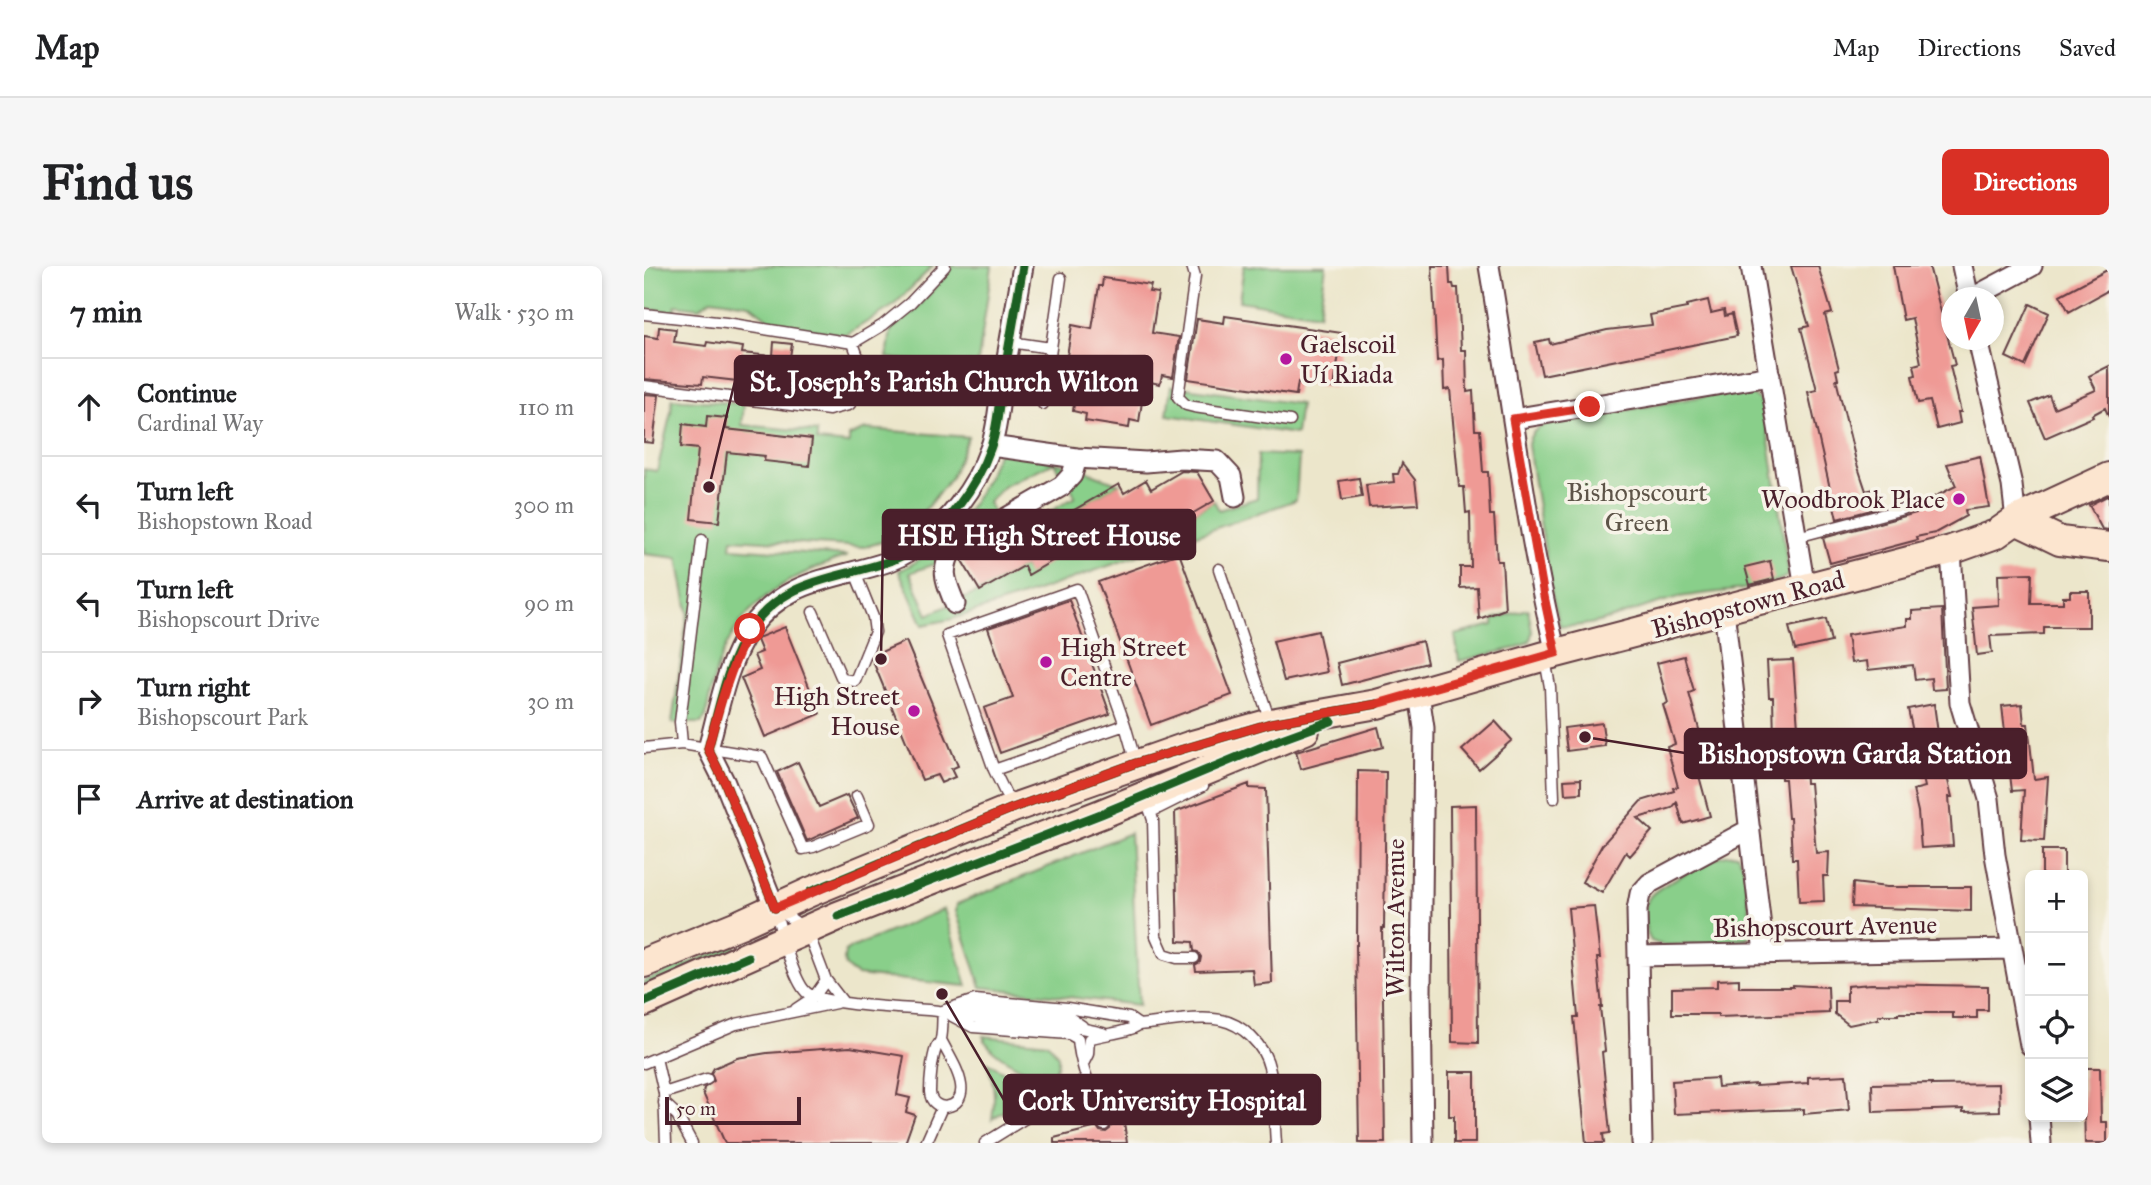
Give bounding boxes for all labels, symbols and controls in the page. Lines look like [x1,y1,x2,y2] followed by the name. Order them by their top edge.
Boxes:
[35,28,99,68] text: Map
[1833,33,1880,63] text: Map
[1918,33,2021,63] text: Directions
[2059,33,2116,63] text: Saved
[1942,149,2109,215] button: Directions
[42,153,193,212] text: Find us
[1941,287,2004,350] north arrow
[70,294,142,330] text: 7 min
[454,298,574,326] text: Walk · 530 m
[1300,328,1396,390] place label: Gaelscoil Uí Riada
[1278,351,1294,367] marker: Gaelscoil Uí Riada
[735,356,1152,405] callout: St. Joseph's Parish Church Wilton
[750,364,1138,399] text: St. Joseph's Parish Church Wilton
[137,377,237,409] text: Continue
[70,388,108,426] icon: ahead
[1574,391,1605,422] route end
[518,393,574,421] text: 110 m
[137,409,263,437] text: Cardinal Way
[137,475,233,507] text: Turn left
[1567,476,1707,538] park label: Bishopscourt Green
[1761,483,1945,515] place label: Woodbrook Place
[70,486,108,524] icon: left
[514,491,574,519] text: 300 m
[1951,491,1967,507] marker: Woodbrook Place
[137,507,312,535] text: Bishopstown Road
[883,510,1195,559] callout: HSE High Street House
[897,518,1181,553] text: HSE High Street House
[1648,563,1848,645] street label: Bishopstown Road
[137,573,233,605] text: Turn left
[70,584,108,622] icon: left
[524,589,574,617] text: 90 m
[137,605,320,633] text: Bishopscourt Drive
[734,613,765,644] route start
[1060,631,1186,693] place label: High Street Centre
[1038,654,1054,670] marker: High Street Centre
[137,671,250,703] text: Turn right
[774,680,900,742] place label: High Street House
[70,682,108,720] icon: right
[527,687,574,715] text: 30 m
[137,703,308,731] text: Bishopscourt Park
[906,703,922,719] marker: High Street House
[1685,729,2026,778] callout: Bishopstown Garda Station
[1698,736,2012,771] text: Bishopstown Garda Station
[70,780,108,818] icon: arrive
[137,783,354,815] text: Arrive at destination
[1379,838,1411,998] street label: Wilton Avenue
[2025,870,2088,1122] map controls
[2025,870,2088,933] button: +
[1712,908,1938,944] street label: Bishopscourt Avenue
[2025,933,2088,996] button: −
[2025,996,2088,1059] button: locate
[2025,1059,2088,1122] button: layers
[1004,1075,1320,1124] callout: Cork University Hospital
[1018,1083,1306,1118] text: Cork University Hospital
[665,1094,802,1126] scale bar
[676,1097,716,1120] text: 50 m

